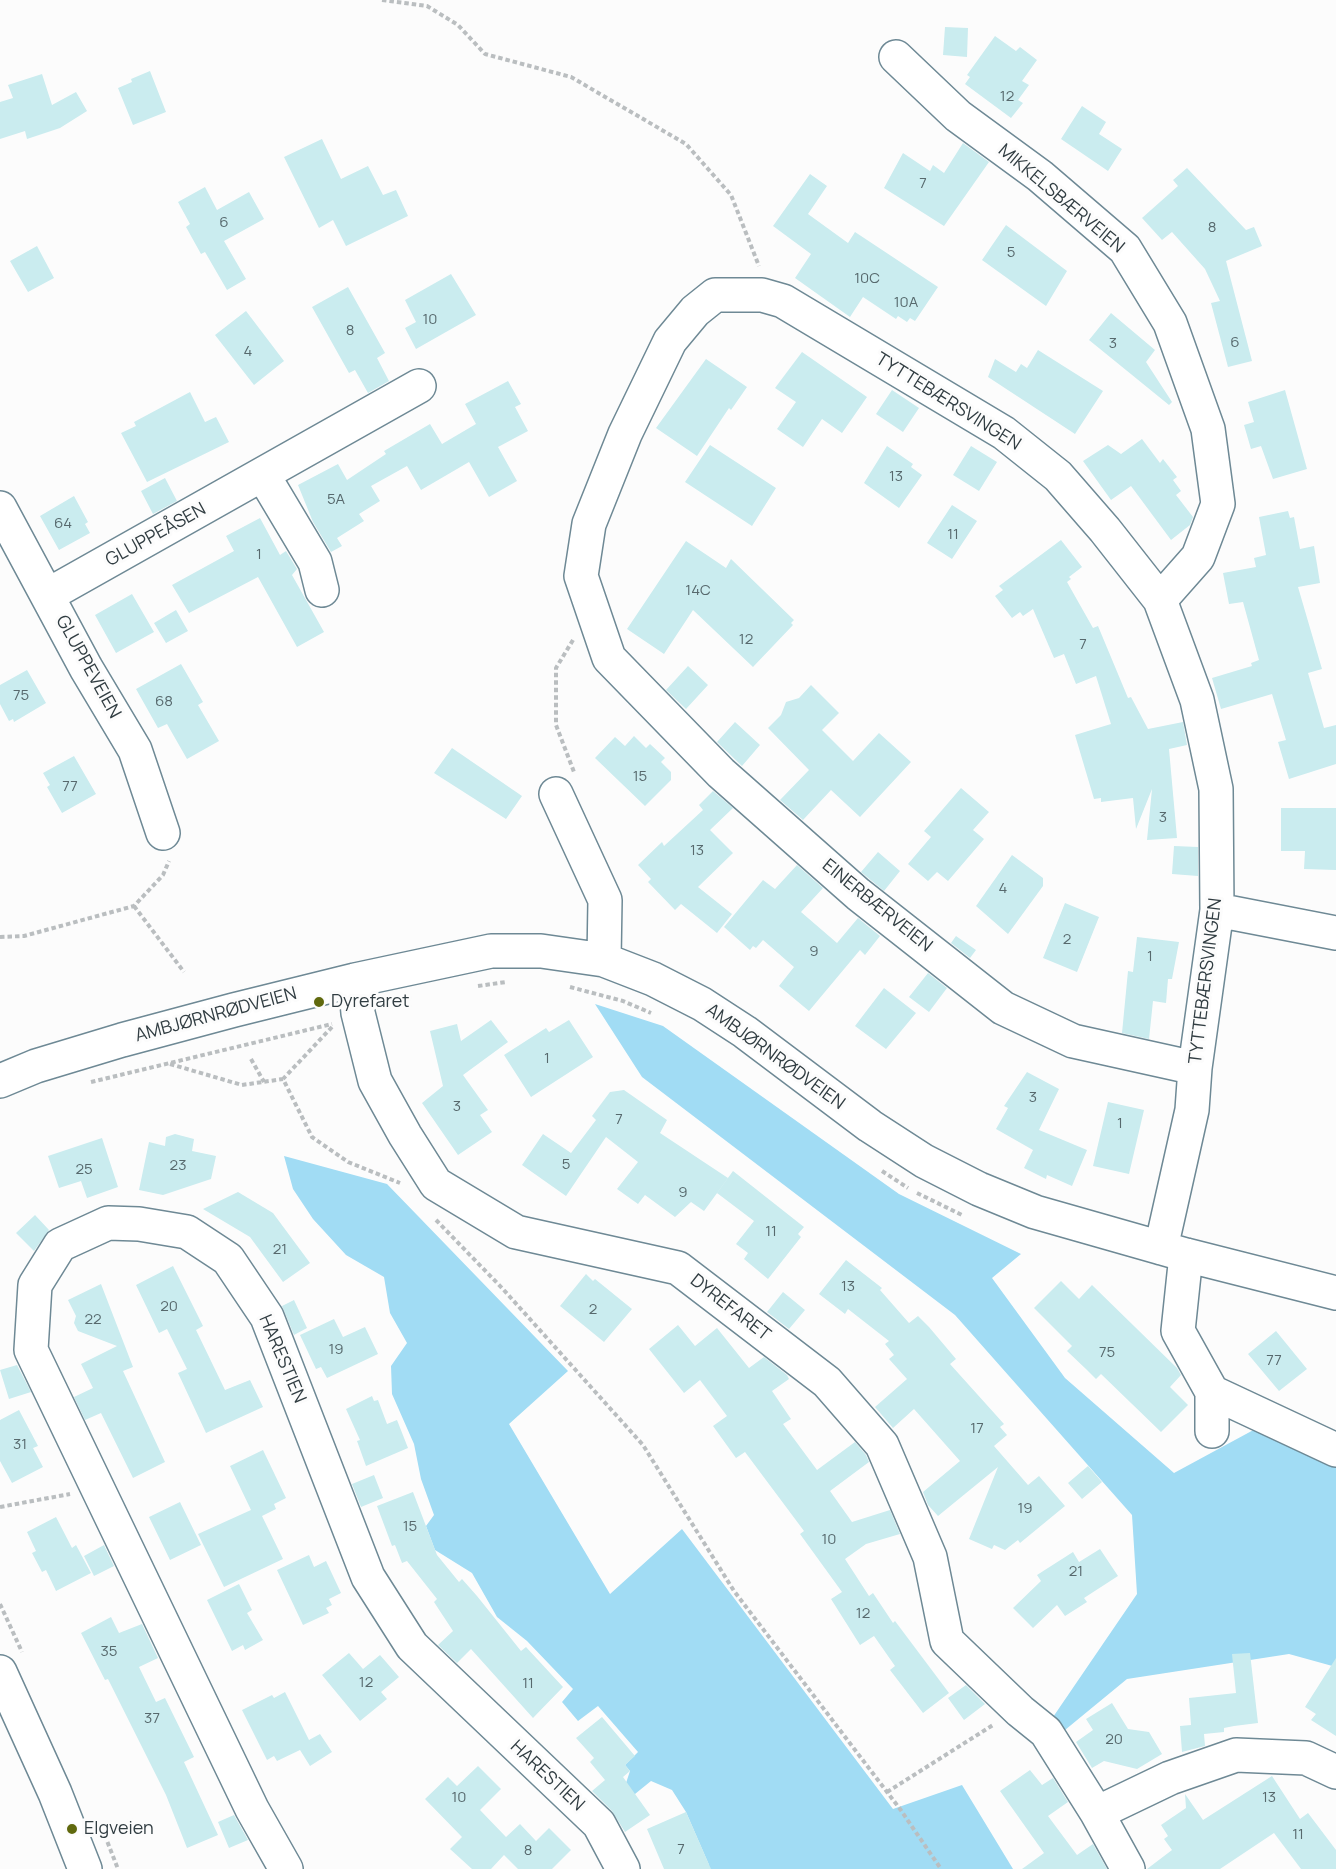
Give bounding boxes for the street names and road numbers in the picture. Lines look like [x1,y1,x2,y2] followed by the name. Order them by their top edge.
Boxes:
[994,140,1128,258] street label: MIKKELSBÆRVEIEN
[871,349,1025,455] street label: TYTTEBÆRSVINGEN
[102,499,210,571] street label: GLUPPEÅSEN
[51,612,125,722] street label: GLUPPEVEIEN
[818,855,936,957] street label: EINERBÆRVEIEN
[1185,897,1227,1065] street label: TYTTEBÆRSVINGEN
[133,983,299,1047] street label: AMBJØRNRØDVEIEN
[701,999,849,1115] street label: AMBJØRNRØDVEIEN
[686,1270,774,1346] street label: DYREFARET
[254,1312,310,1406] street label: HARESTIEN
[505,1736,589,1816] street label: HARESTIEN

